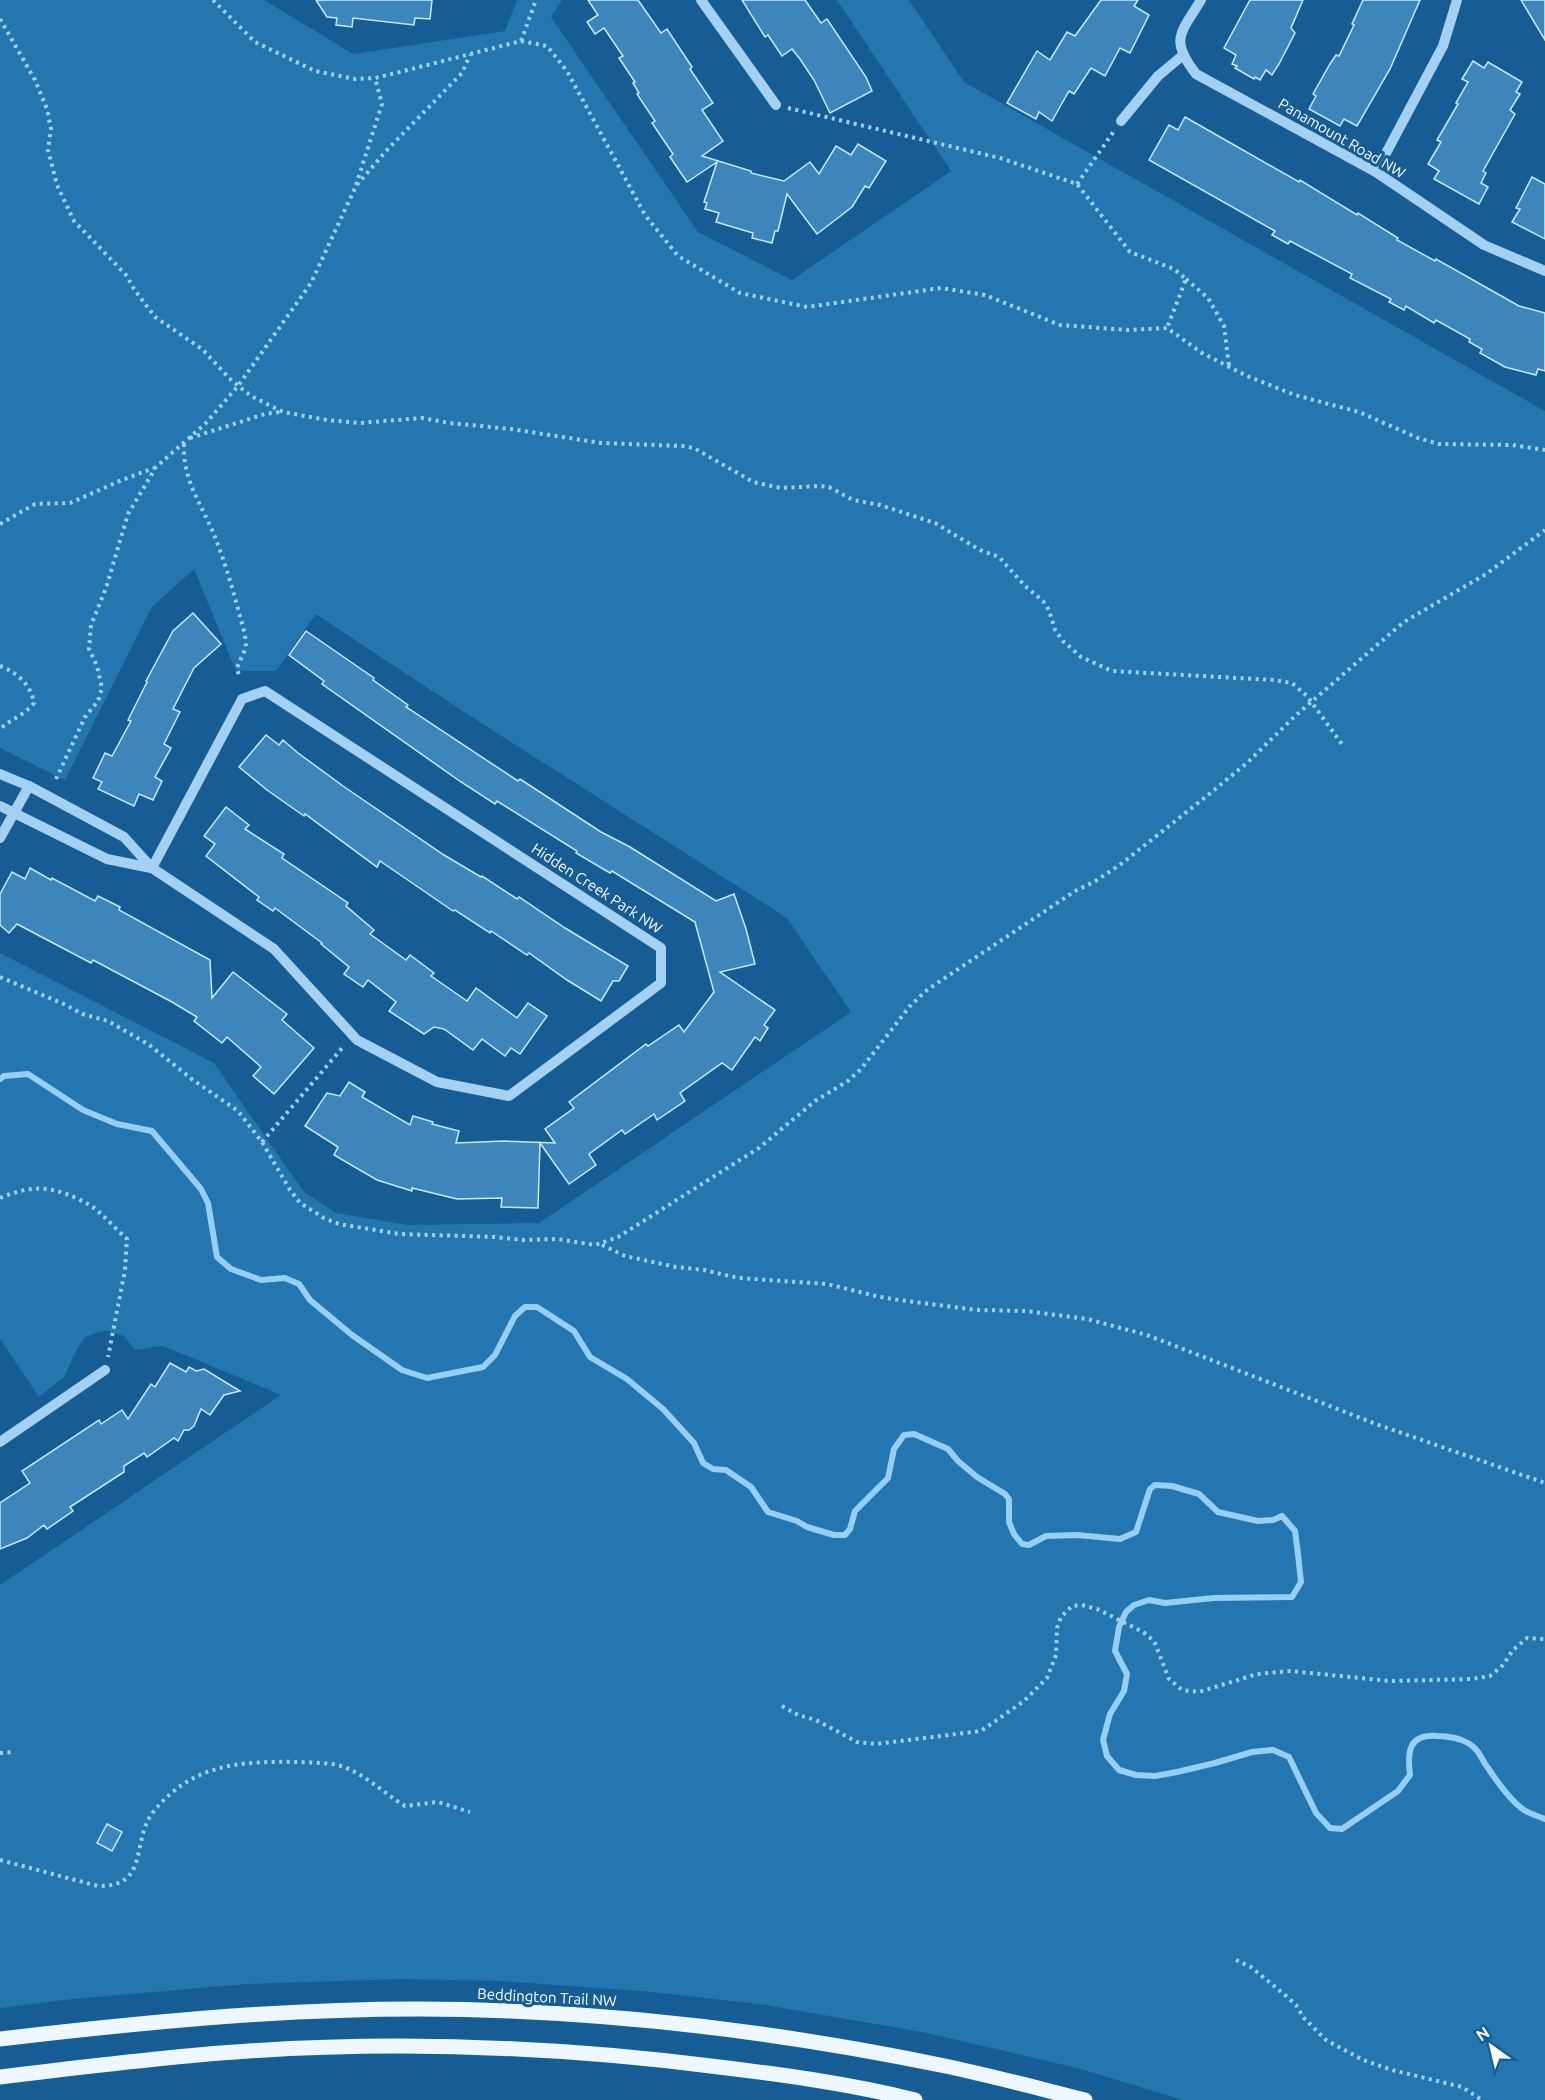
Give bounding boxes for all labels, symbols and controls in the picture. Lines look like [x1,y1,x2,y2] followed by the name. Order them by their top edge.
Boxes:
[1276,95,1409,181] street label: Panamount Road NW
[529,839,666,937] street label: Hidden Creek Park NW
[477,1985,617,2009] street label: Beddington Trail NW
[1461,2016,1521,2076] north arrow
[1473,2023,1493,2044] text: N

